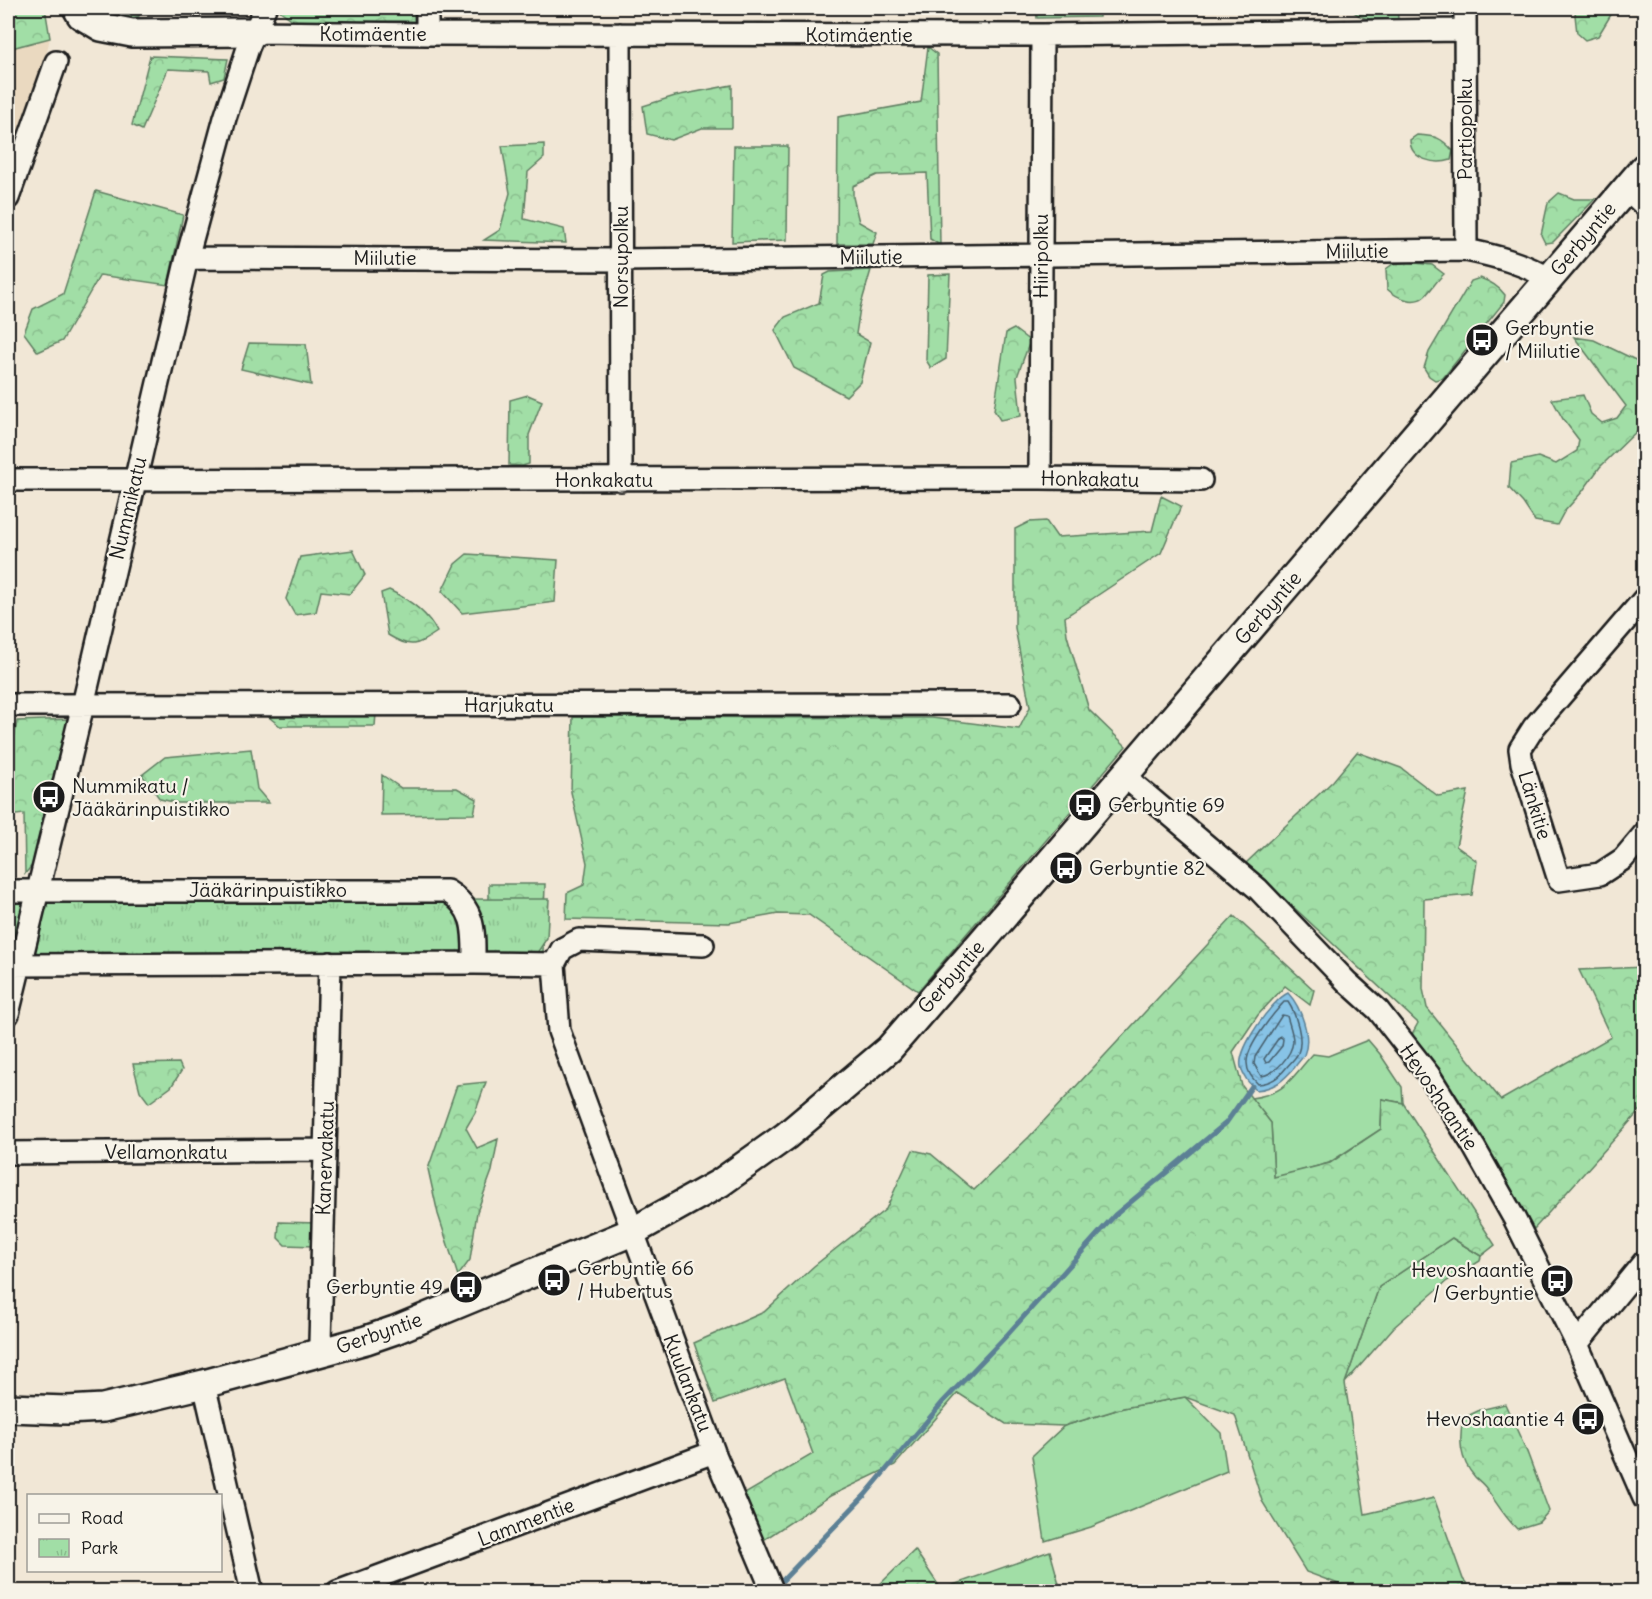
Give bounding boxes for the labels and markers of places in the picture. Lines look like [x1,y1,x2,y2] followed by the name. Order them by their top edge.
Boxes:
[1505,315,1594,363] place label: Gerbyntie / Miilutie
[1464,322,1500,358] bus stop icon: Gerbyntie / Miilutie
[72,773,230,821] place label: Nummikatu / Jääkärinpuistikko
[31,779,67,815] bus stop icon: Nummikatu / Jääkärinpuistikko
[1067,787,1103,823] bus stop icon: Gerbyntie 69
[1108,792,1225,817] place label: Gerbyntie 69
[1048,850,1084,886] bus stop icon: Gerbyntie 82
[1089,855,1205,880] place label: Gerbyntie 82
[577,1255,694,1303] place label: Gerbyntie 66 / Hubertus
[1411,1257,1534,1305] place label: Hevoshaantie / Gerbyntie
[536,1262,572,1298] bus stop icon: Gerbyntie 66 / Hubertus
[1539,1263,1575,1299] bus stop icon: Hevoshaantie / Gerbyntie
[448,1269,484,1305] bus stop icon: Gerbyntie 49
[326,1274,443,1299] place label: Gerbyntie 49
[1570,1401,1606,1437] bus stop icon: Hevoshaantie 4
[1426,1406,1565,1431] place label: Hevoshaantie 4

